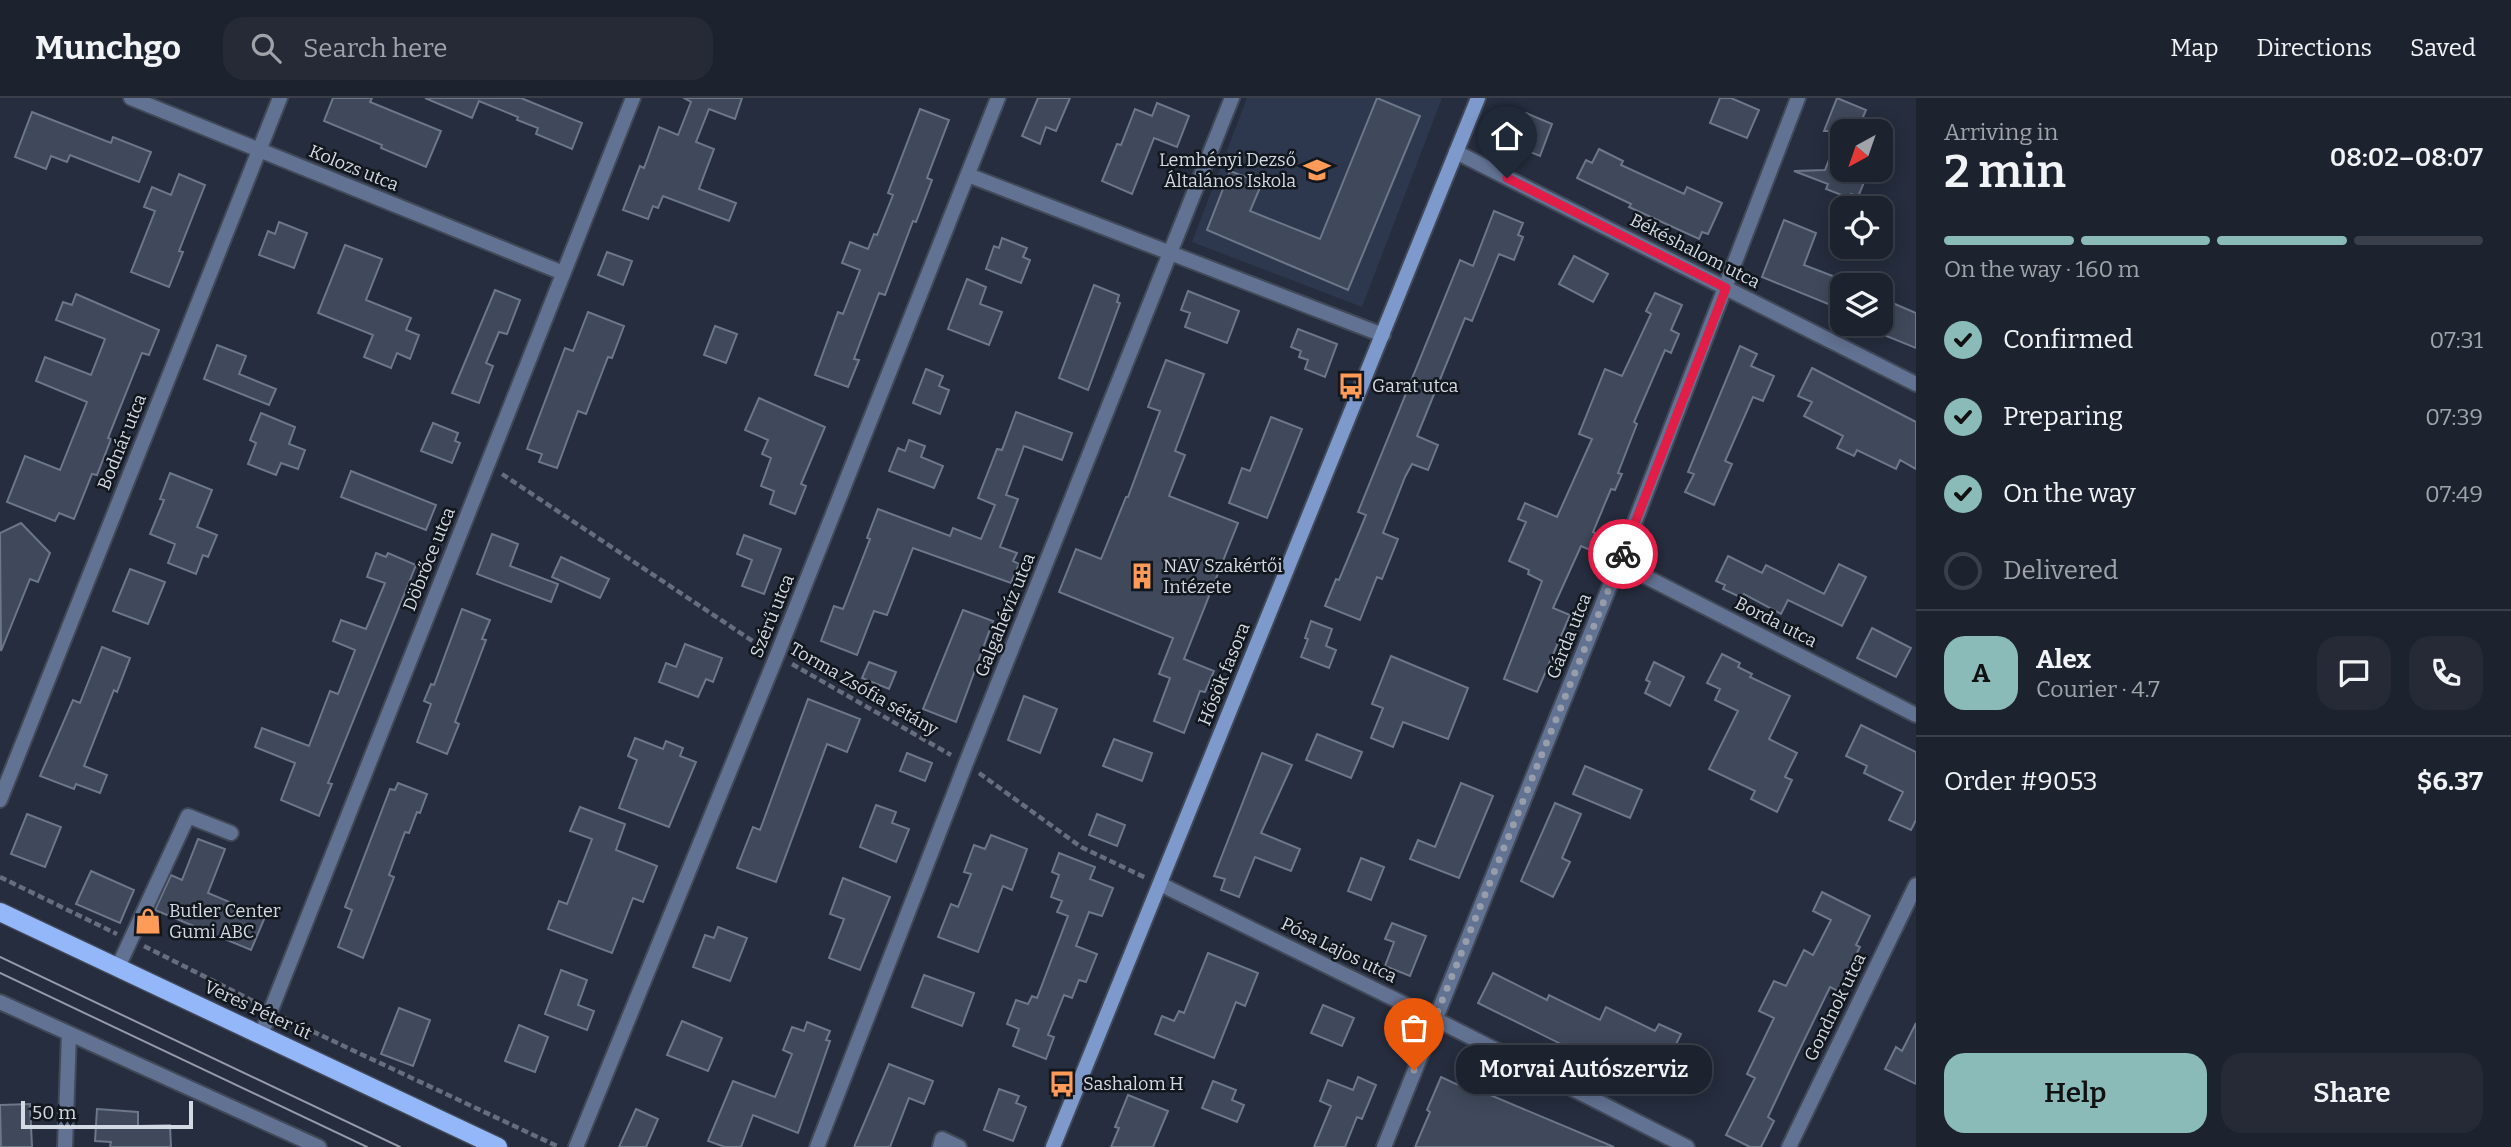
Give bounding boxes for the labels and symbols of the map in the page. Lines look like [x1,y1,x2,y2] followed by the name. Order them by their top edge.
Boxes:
[1477,106,1537,178] pin
[1830,119,1894,182] north arrow
[306,140,402,196] street label: Kolozs utca
[1159,149,1296,192] place label: Lemhényi Dezső Általános Iskola
[1302,155,1332,185] school or university icon: Lemhényi Dezső Általános Iskola
[1626,209,1764,293] street label: Békéshalom utca
[1336,371,1366,401] bus stop icon: Garat utca
[1372,375,1459,397] place label: Garat utca
[93,391,151,493] street label: Bodnár utca
[398,504,460,614] street label: Döbrőce utca
[1588,519,1658,589] courier
[970,550,1040,680] street label: Galgahévíz utca
[1163,555,1283,598] place label: NAV Szakértői Intézete
[1127,561,1157,591] building icon: NAV Szakértői Intézete
[745,571,799,661] street label: Szérű utca
[1542,590,1596,682] street label: Gárda utca
[1731,592,1821,652] street label: Borda utca
[1193,619,1255,729] street label: Hősök fasora
[786,637,943,741] street label: Torma Zsófia sétány
[169,900,281,943] place label: Butler Center Gumi ABC
[133,906,163,936] shop icon: Butler Center Gumi ABC
[1278,912,1401,988] street label: Pósa Lajos utca
[1799,949,1871,1065] street label: Gondnok utca
[201,975,316,1045] street label: Veres Péter út
[1384,998,1444,1070] pin
[1456,1046,1712,1094] callout: Morvai Autószerviz
[1047,1069,1077,1099] bus stop icon: Sashalom H
[1083,1073,1184,1095] place label: Sashalom H
[21,1098,192,1130] scale bar

